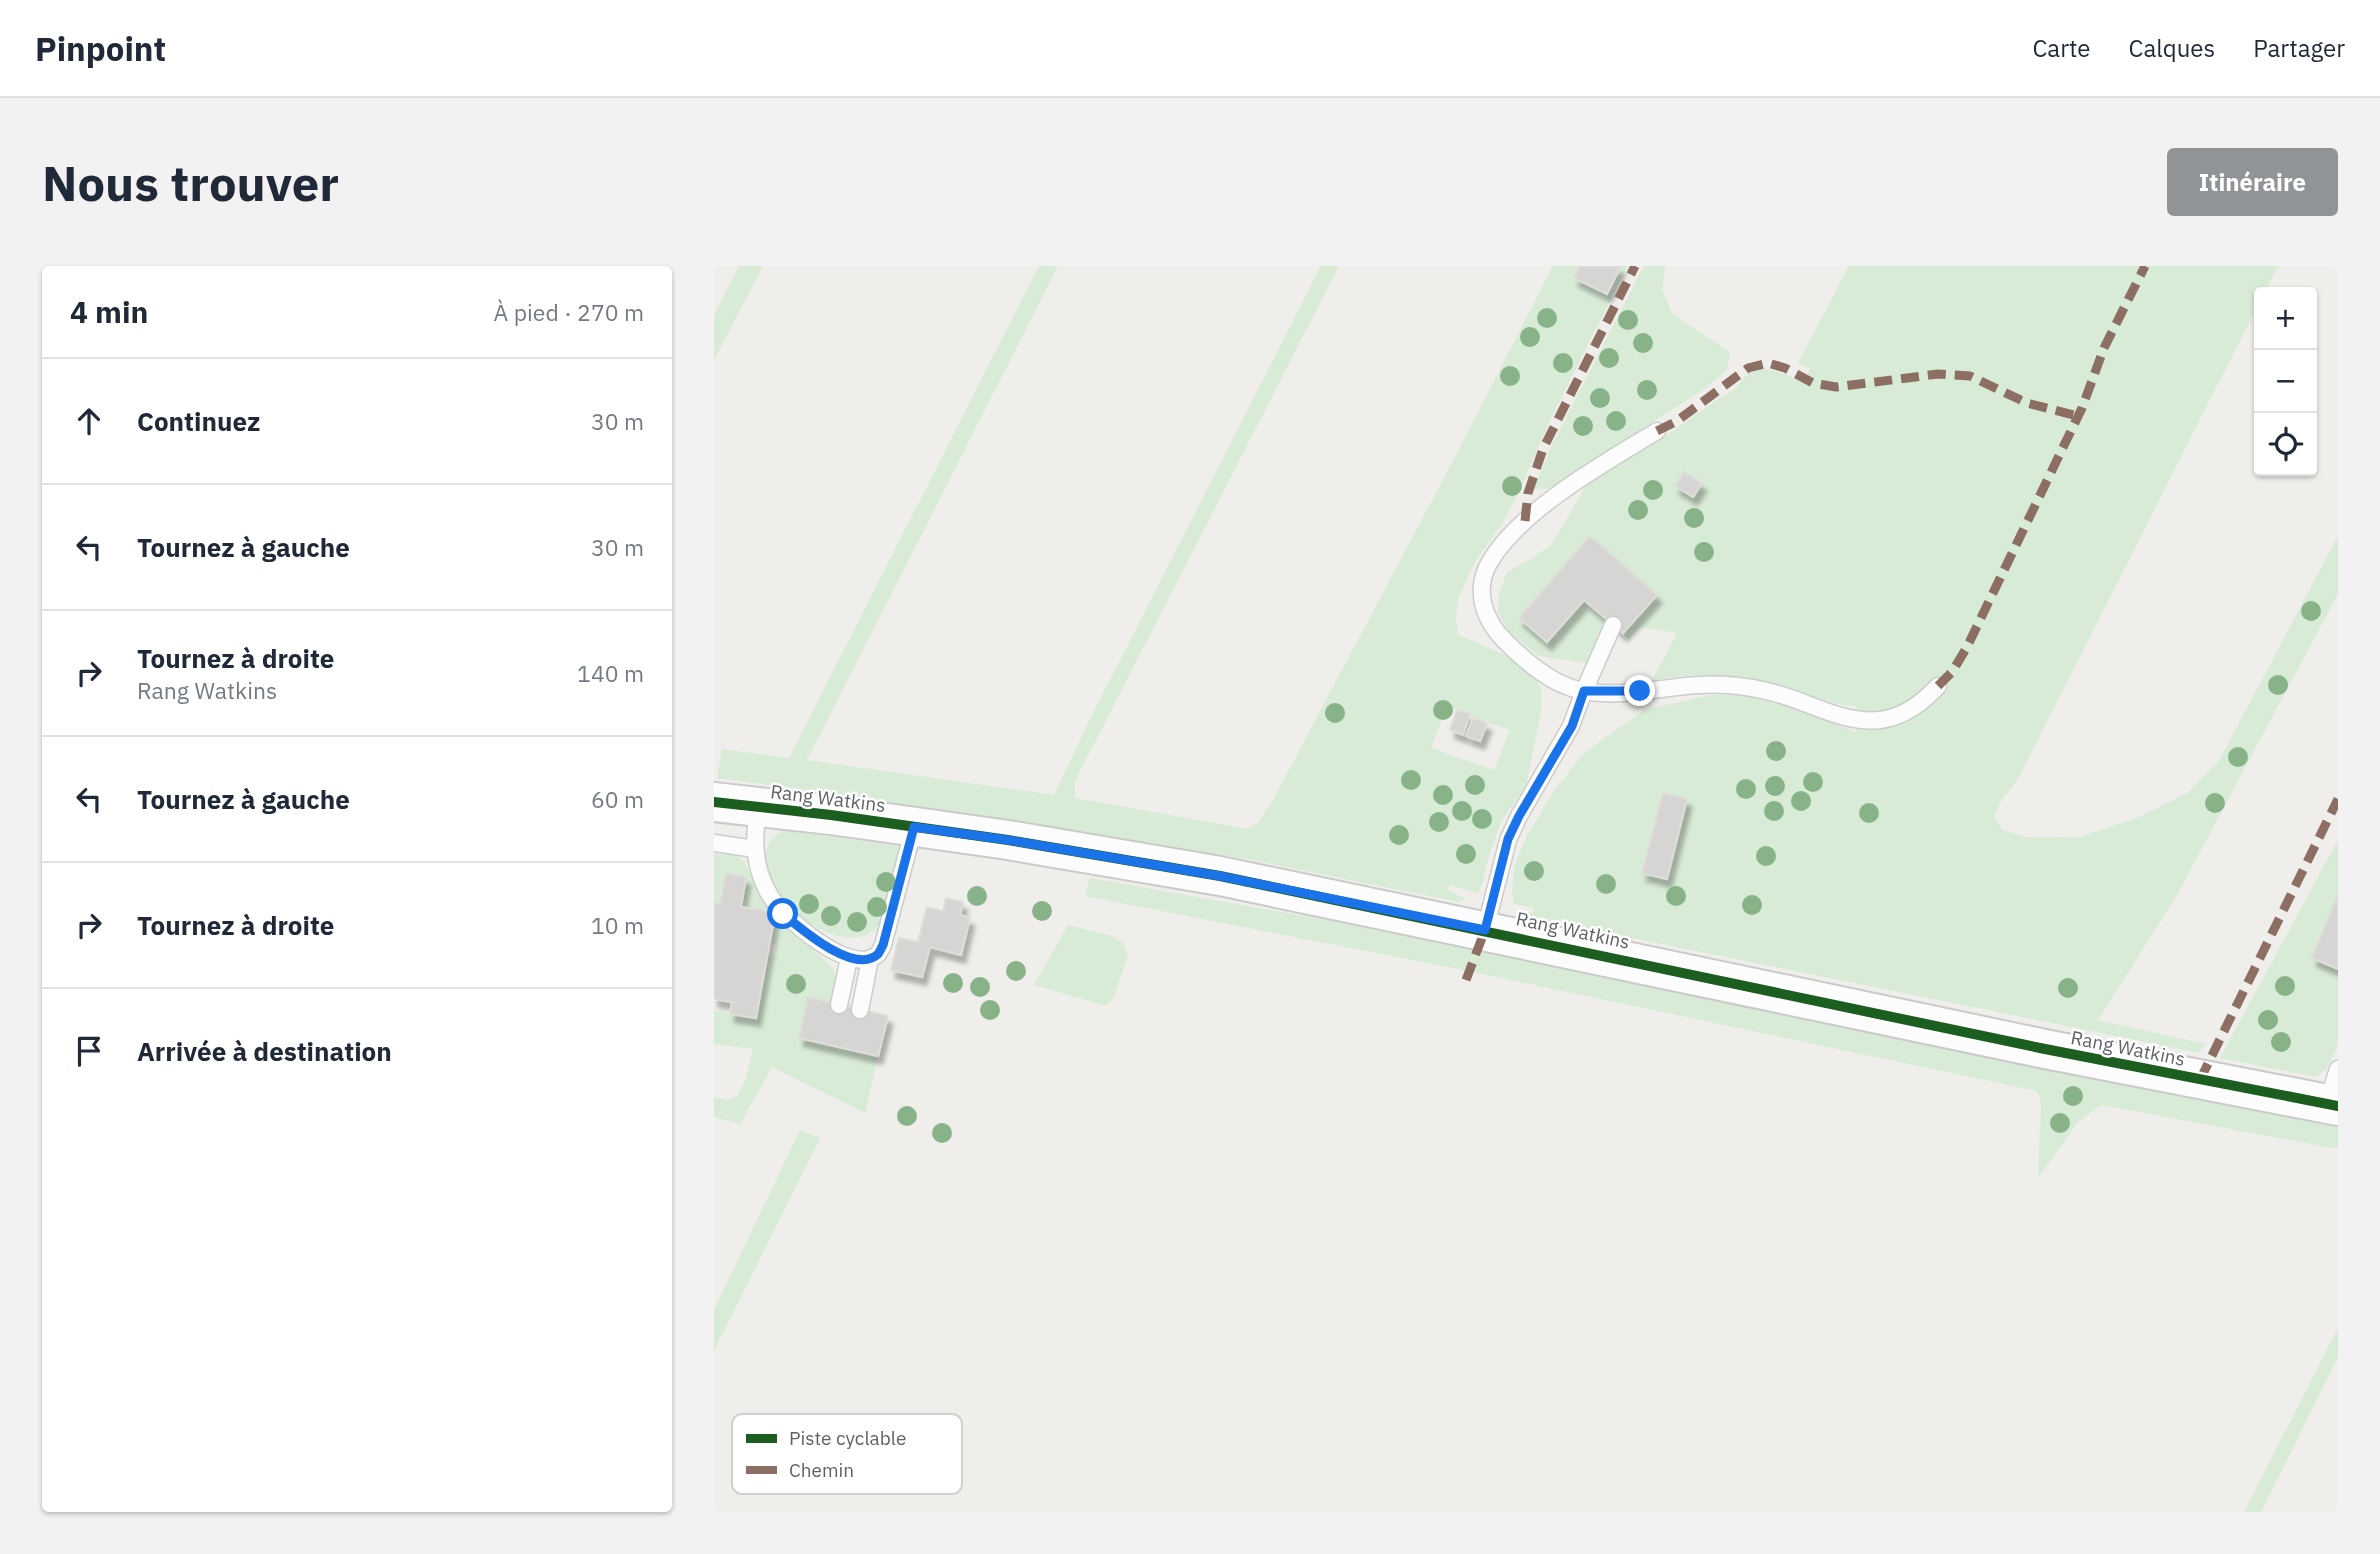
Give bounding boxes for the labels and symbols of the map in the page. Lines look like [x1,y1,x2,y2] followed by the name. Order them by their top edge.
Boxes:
[1624,675,1655,706] route end
[769,779,887,817] street label: Rang Watkins
[767,898,798,929] route start
[1514,906,1632,954] street label: Rang Watkins
[2069,1025,2187,1071] street label: Rang Watkins
[732,1414,962,1494] legend
[789,1426,906,1450] text: Piste cyclable
[789,1458,854,1482] text: Chemin

